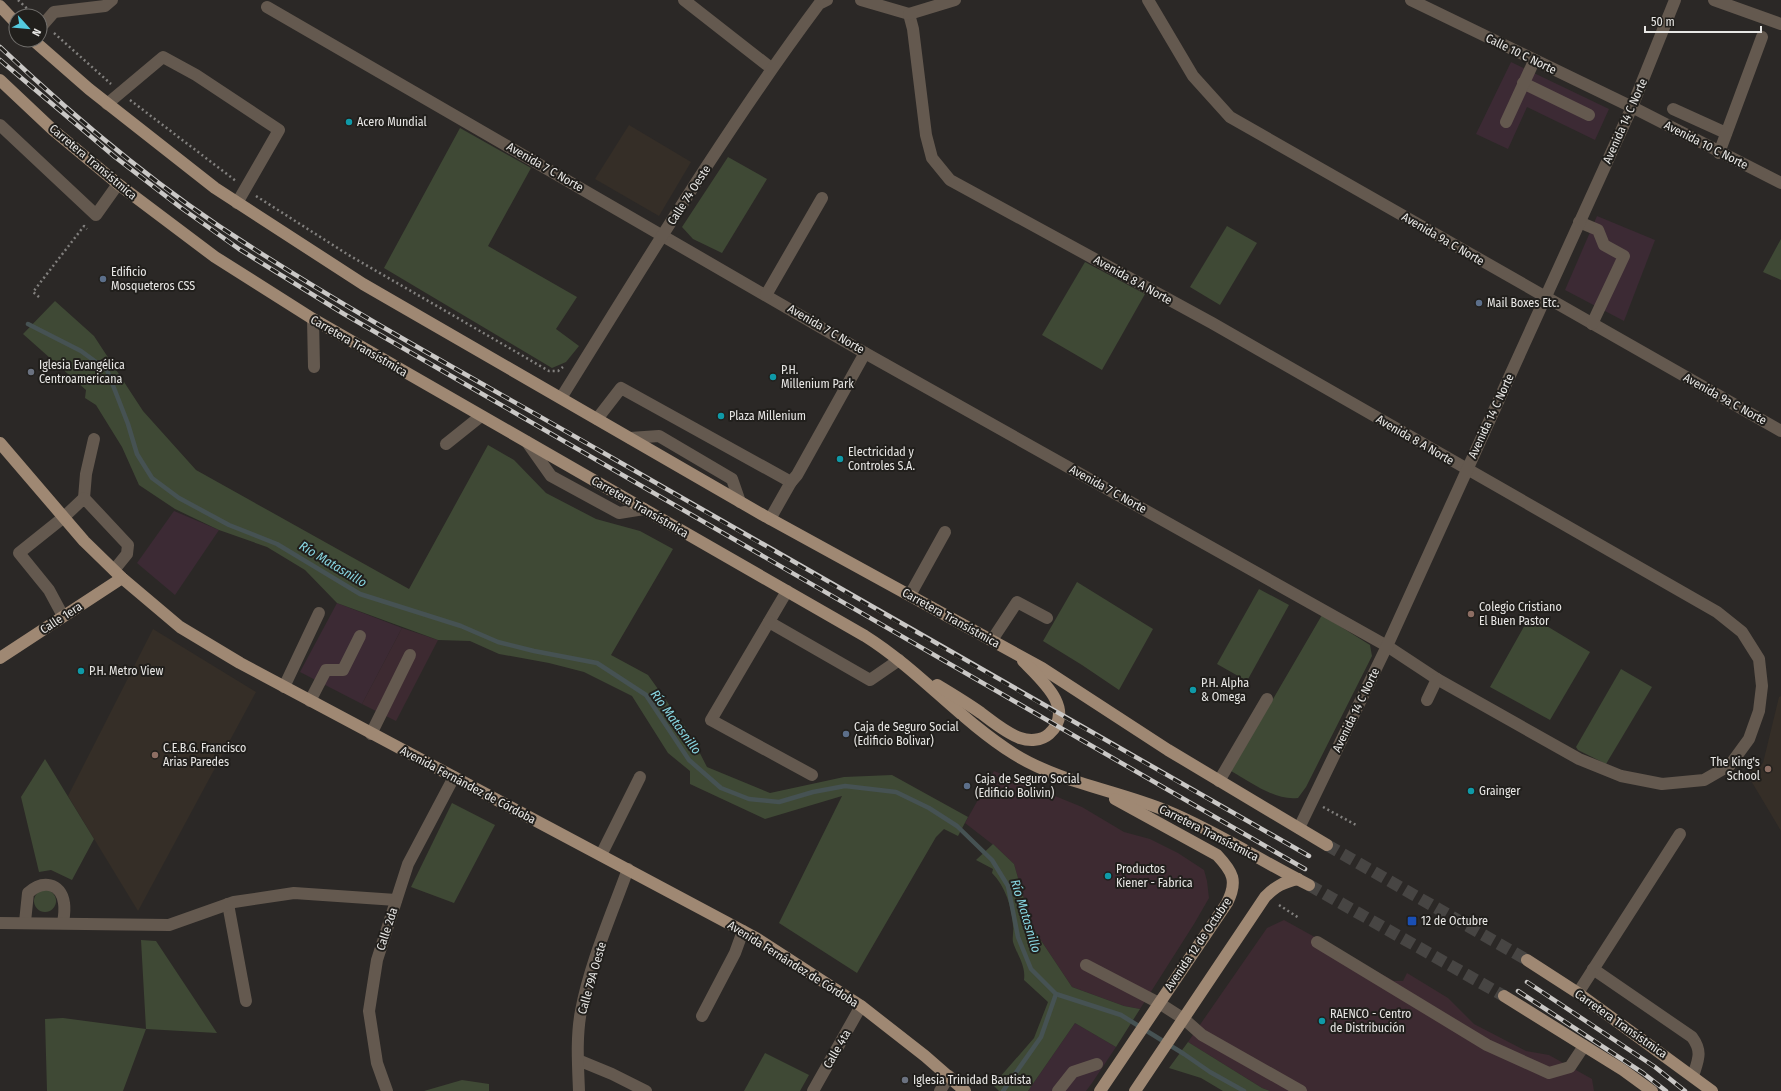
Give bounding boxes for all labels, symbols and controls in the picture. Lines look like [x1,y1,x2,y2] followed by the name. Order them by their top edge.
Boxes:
[8,8,48,48] north arrow
[1645,8,1761,34] scale bar
[1651,15,1675,29] text: 50 m
[29,26,44,38] text: N
[1483,31,1559,77] street label: Calle 10 C Norte
[1600,76,1650,166] street label: Avenida 14 C Norte
[357,115,427,129] place label: Acero Mundial
[344,117,354,127] marker: Acero Mundial
[1662,118,1750,172] street label: Avenida 10 C Norte
[47,121,140,203] street label: Carretera Transístmica
[504,139,586,195] street label: Avenida 7 C Norte
[665,163,713,227] street label: Calle 74 Oeste
[1399,210,1487,268] street label: Avenida 9a C Norte
[1091,253,1175,307] street label: Avenida 8 A Norte
[111,265,195,293] place label: Edificio Mosqueteros CSS
[98,274,108,284] marker: Edificio Mosqueteros CSS
[1487,296,1560,310] place label: Mail Boxes Etc.
[1474,298,1484,308] marker: Mail Boxes Etc.
[785,301,867,357] street label: Avenida 7 C Norte
[308,313,410,380] street label: Carretera Transístmica
[39,358,125,386] place label: Iglesia Evangélica Centroamericana
[781,363,854,391] place label: P.H. Millenium Park
[26,367,36,377] marker: Iglesia Evangélica Centroamericana
[1681,370,1769,428] street label: Avenida 9a C Norte
[1465,371,1517,461] street label: Avenida 14 C Norte
[768,372,778,382] marker: P.H. Millenium Park
[729,409,806,423] place label: Plaza Millenium
[716,411,726,421] marker: Plaza Millenium
[1374,412,1456,468] street label: Avenida 8 A Norte
[848,445,915,473] place label: Electricidad y Controles S.A.
[835,454,845,464] marker: Electricidad y Controles S.A.
[1067,462,1149,516] street label: Avenida 7 C Norte
[589,474,691,541] street label: Carretera Transístmica
[297,538,370,590] water label: Río Matasnillo
[900,585,1002,651] street label: Carretera Transístmica
[37,599,85,637] street label: Calle 1era
[1479,600,1562,628] place label: Colegio Cristiano El Buen Pastor
[1466,609,1476,619] marker: Colegio Cristiano El Buen Pastor
[89,664,163,678] place label: P.H. Metro View
[76,666,86,676] marker: P.H. Metro View
[1330,666,1382,754] street label: Avenida 14 C Norte
[1201,676,1249,704] place label: P.H. Alpha & Omega
[1188,685,1198,695] marker: P.H. Alpha & Omega
[648,687,704,757] water label: Río Matasnillo
[854,720,959,748] place label: Caja de Seguro Social (Edificio Bolivar)
[841,729,851,739] marker: Caja de Seguro Social (Edificio Bolivar)
[163,741,246,769] place label: C.E.B.G. Francisco Arias Paredes
[398,743,538,827] street label: Avenida Fernández de Córdoba
[150,750,160,760] marker: C.E.B.G. Francisco Arias Paredes
[1711,755,1760,783] place label: The King's School
[1763,764,1773,774] marker: The King's School
[975,772,1080,800] place label: Caja de Seguro Social (Edificio Bolivin)
[962,781,972,791] marker: Caja de Seguro Social (Edificio Bolivin)
[1479,784,1521,798] place label: Grainger
[1466,786,1476,796] marker: Grainger
[1157,802,1261,864] street label: Carretera Transístmica
[1116,862,1193,890] place label: Productos Kiener - Fabrica
[1103,871,1113,881] marker: Productos Kiener - Fabrica
[1008,878,1044,955] water label: Río Matasnillo
[1162,895,1234,993] street label: Avenida 12 de Octubre
[374,906,401,952] street label: Calle 2da
[1421,914,1488,928] place label: 12 de Octubre
[1406,915,1418,927] marker: 12 de Octubre
[725,918,861,1010] street label: Avenida Fernández de Córdoba
[575,940,609,1016] street label: Calle 79A Oeste
[1572,987,1670,1061] street label: Carretera Transístmica
[1330,1007,1411,1035] place label: RAENCO - Centro de Distribución
[1317,1016,1327,1026] marker: RAENCO - Centro de Distribución
[820,1027,854,1071] street label: Calle 4ta
[913,1073,1032,1087] place label: Iglesia Trinidad Bautista
[900,1075,910,1085] marker: Iglesia Trinidad Bautista

